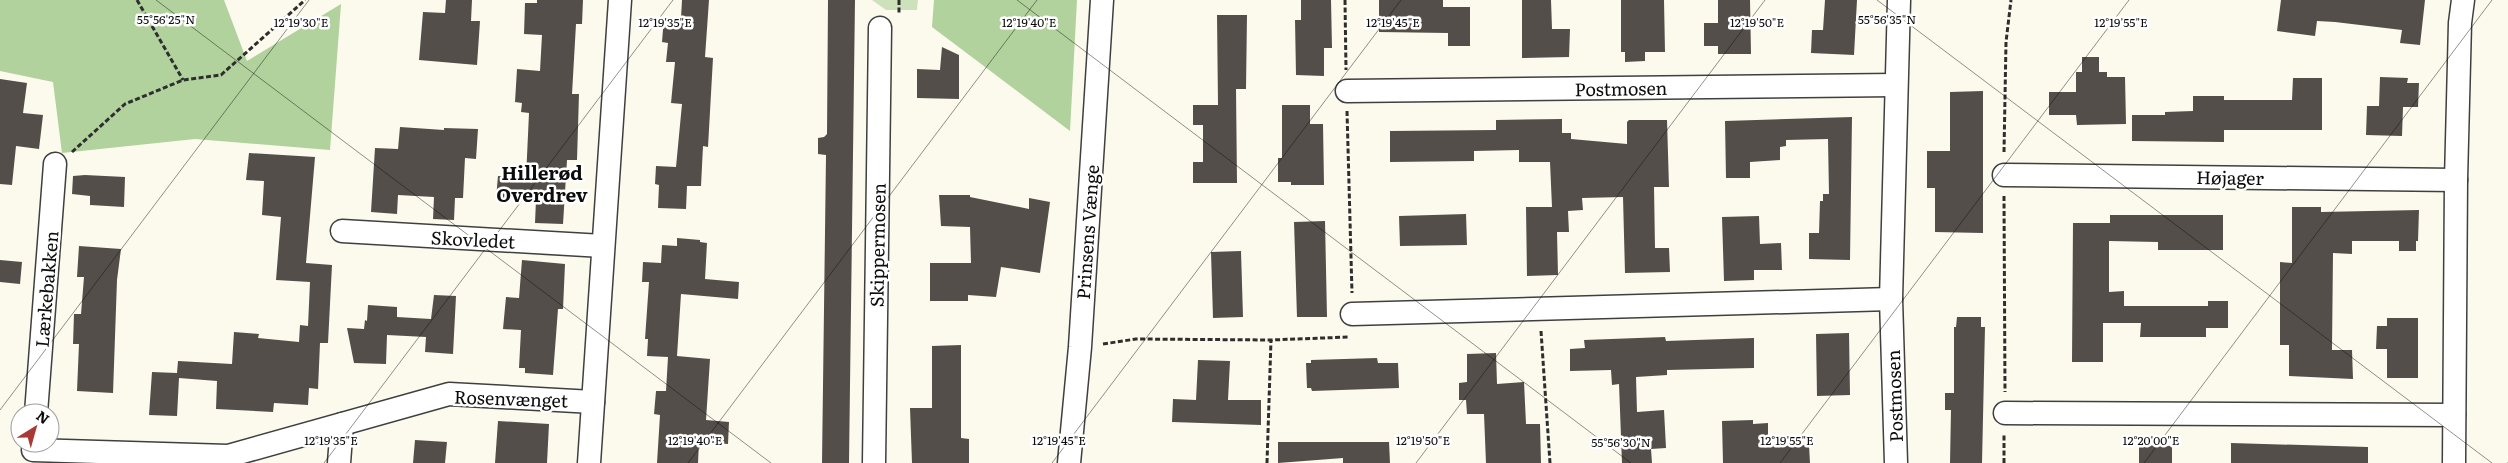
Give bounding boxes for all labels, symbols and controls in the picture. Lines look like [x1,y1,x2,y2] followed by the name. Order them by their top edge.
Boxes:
[137,10,195,28] text: 55°56'25"N
[1858,10,1916,28] text: 55°56'35"N
[274,13,329,31] text: 12°19'30"E
[638,13,692,31] text: 12°19'35"E
[1002,13,1057,31] text: 12°19'40"E
[1366,13,1420,31] text: 12°19'45"E
[1730,13,1784,31] text: 12°19'50"E
[2094,13,2148,31] text: 12°19'55"E
[1574,74,1668,102] street label: Postmosen
[496,158,588,208] district label: Hillerød Overdrev
[2196,163,2265,191] street label: Højager
[1069,164,1105,300] street label: Prinsens Vænge
[862,183,892,307] street label: Skippermosen
[430,223,517,255] street label: Skovledet
[27,229,65,348] street label: Lærkebakken
[1879,349,1909,443] street label: Postmosen
[454,383,569,414] street label: Rosenvænget
[10,403,60,453] north arrow
[33,405,54,428] text: N
[304,431,358,449] text: 12°19'35"E
[668,431,723,449] text: 12°19'40"E
[1032,431,1086,449] text: 12°19'45"E
[1396,431,1450,449] text: 12°19'50"E
[1760,431,1814,449] text: 12°19'55"E
[2123,431,2180,449] text: 12°20'00"E
[1591,433,1651,451] text: 55°56'30"N

